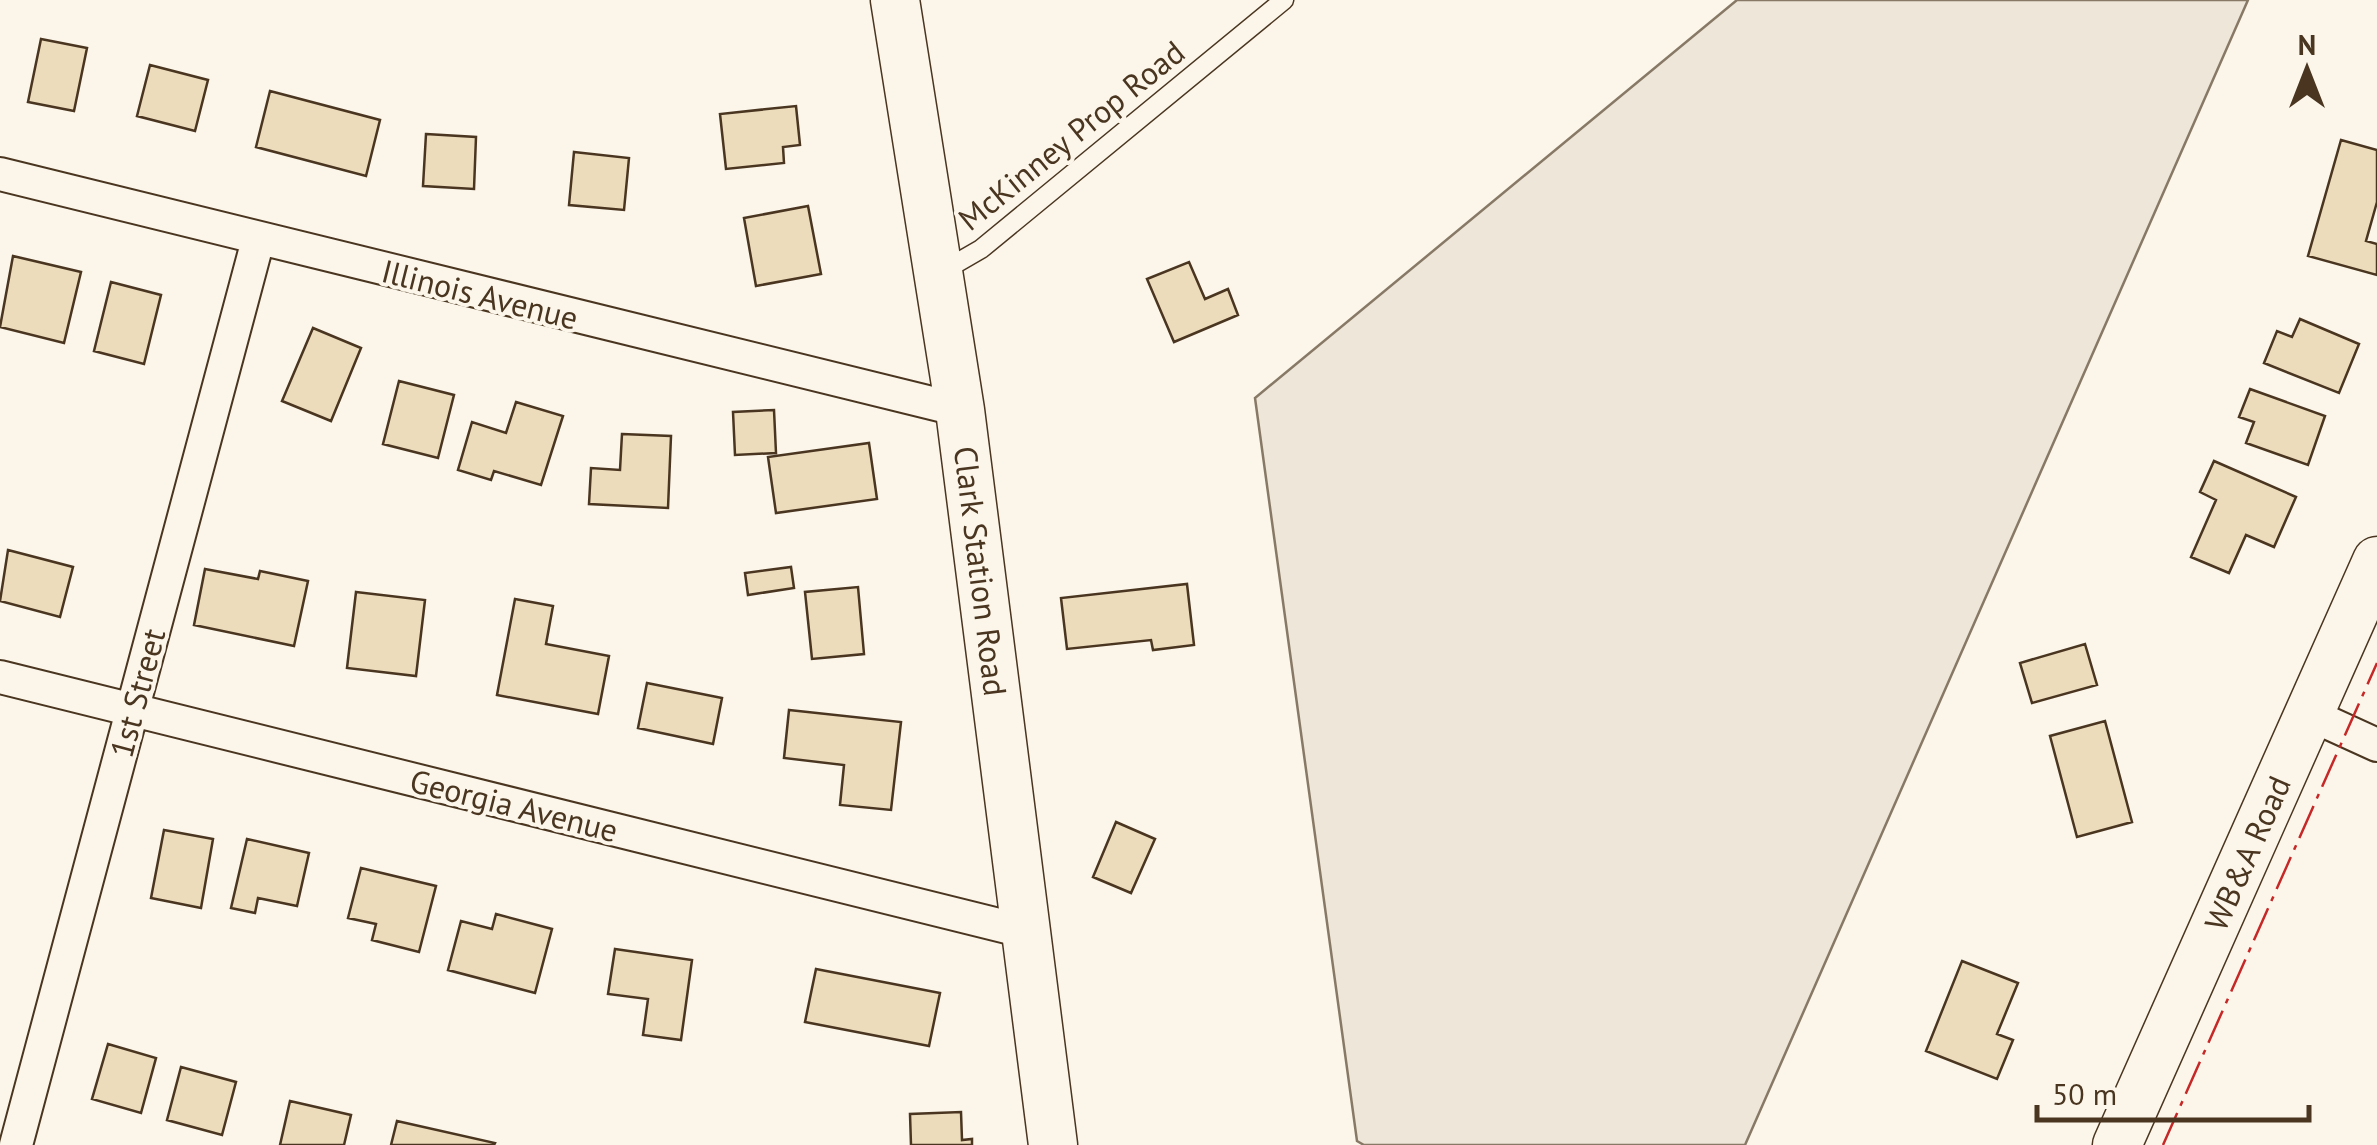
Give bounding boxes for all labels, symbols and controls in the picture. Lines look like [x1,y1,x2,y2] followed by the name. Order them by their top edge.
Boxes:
[2257,20,2357,120] north arrow
[2298,26,2316,63] text: N
[949,31,1193,239] street label: McKinney Prop Road
[378,249,582,339] street label: Illinois Avenue
[945,444,1017,698] street label: Clark Station Road
[100,624,174,762] street label: 1st Street
[406,759,622,851] street label: Georgia Avenue
[2194,769,2300,937] street label: WB&A Road
[2037,1060,2310,1122] scale bar
[2052,1074,2117,1113] text: 50 m

